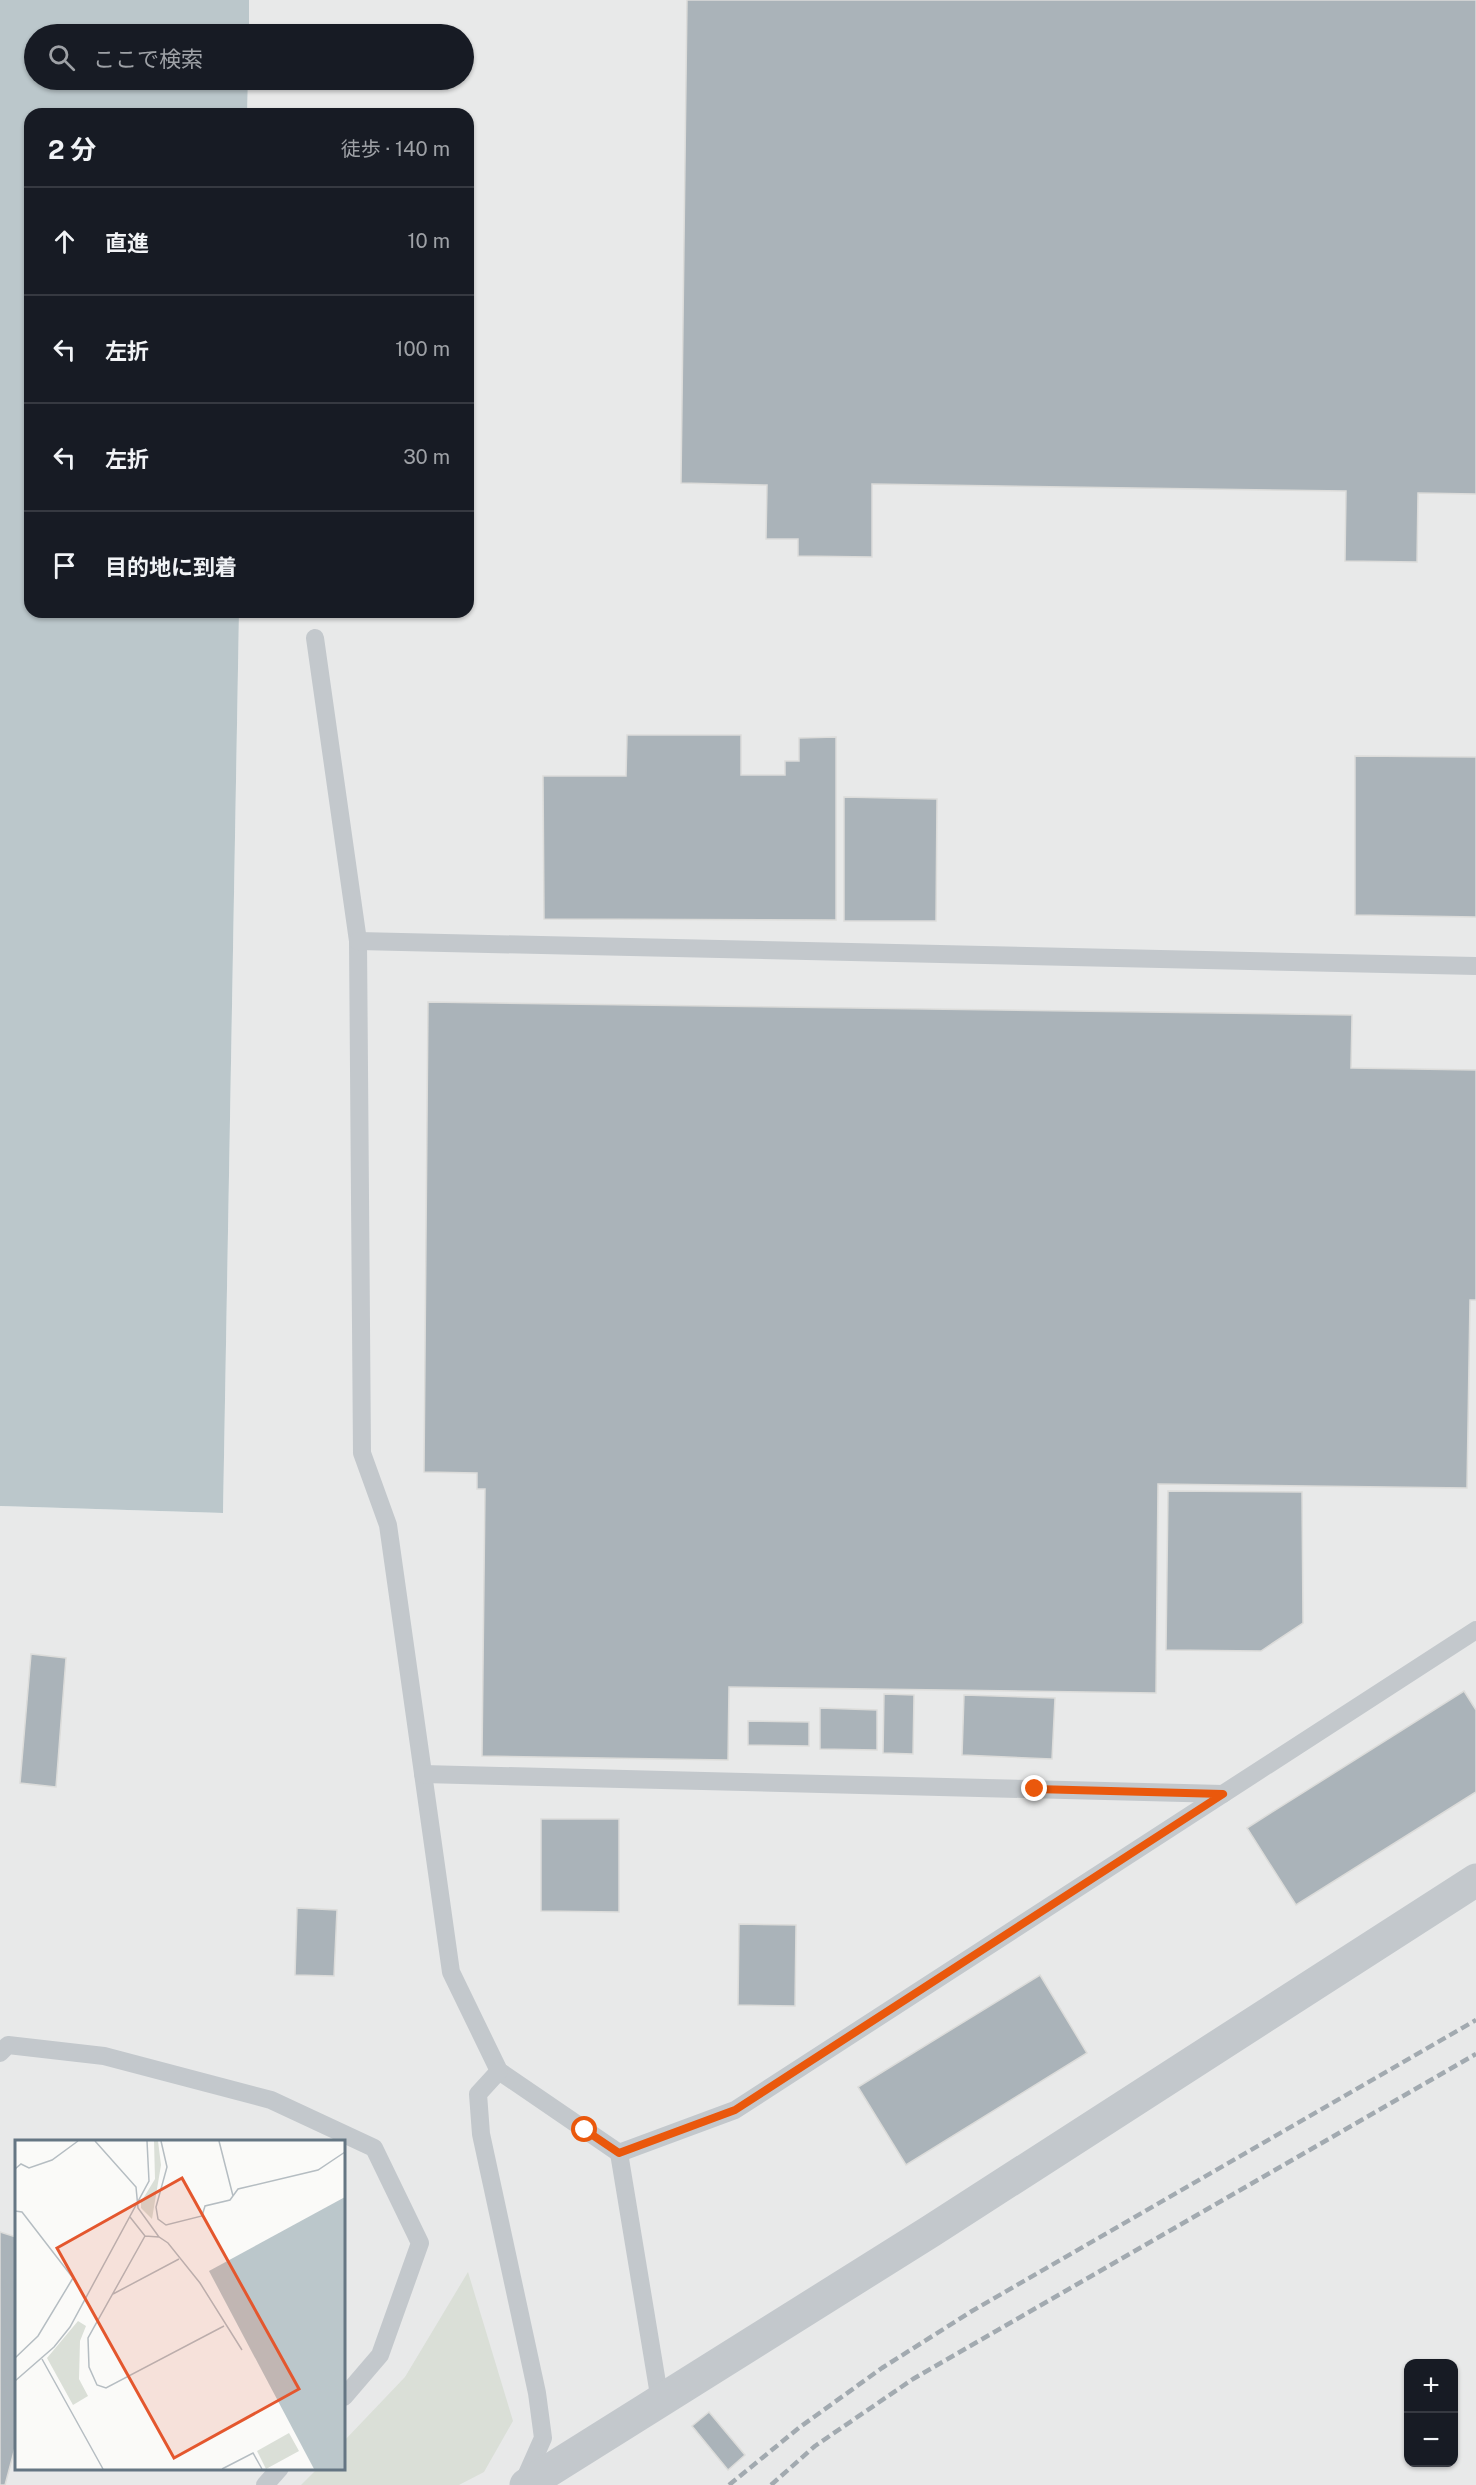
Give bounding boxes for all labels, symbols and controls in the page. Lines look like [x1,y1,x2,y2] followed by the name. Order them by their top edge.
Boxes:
[24,24,474,90] search box
[45,41,78,74] icon: search
[93,46,203,72] text: ここで検索
[48,134,96,165] text: 2 分
[341,137,450,161] text: 徒歩 · 140 m
[48,225,81,258] icon: ahead
[407,229,450,253] text: 10 m
[105,230,149,256] text: 直進
[48,333,81,366] icon: left
[395,337,450,361] text: 100 m
[105,338,149,364] text: 左折
[48,441,81,474] icon: left
[403,445,450,469] text: 30 m
[105,446,149,472] text: 左折
[48,549,81,582] icon: arrive
[105,554,237,580] text: 目的地に到着
[1021,1775,1047,1801] route end
[571,2116,597,2142] route start
[15,2140,345,2470] inset map
[1404,2359,1458,2467] map controls
[1404,2359,1458,2413] button: +
[1404,2413,1458,2467] button: −

